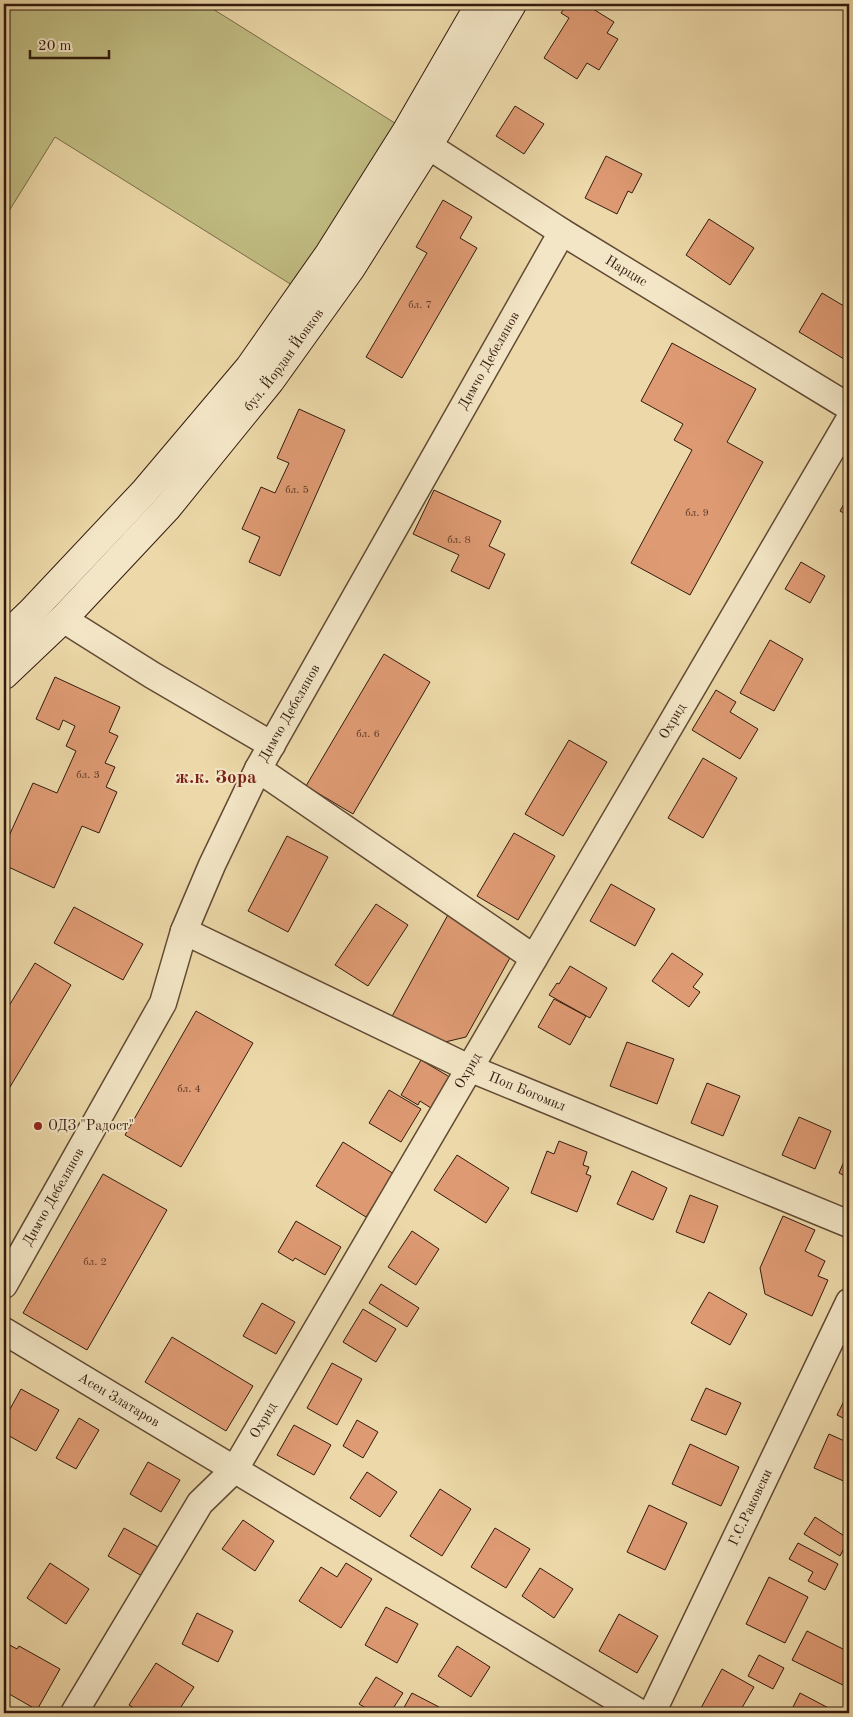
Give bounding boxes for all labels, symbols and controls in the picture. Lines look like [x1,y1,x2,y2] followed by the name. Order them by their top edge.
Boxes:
[30,28,109,60] scale bar
[38,39,72,54] text: 20 m
[603,253,650,289] street label: Нарцис
[408,300,432,311] house number: бл. 7
[241,306,326,414] street label: бул. Йордан Йовков
[456,309,522,412] street label: Димчо Дебелянов
[285,485,309,496] house number: бл. 5
[685,508,709,519] house number: бл. 9
[447,535,471,546] house number: бл. 8
[256,662,323,764] street label: Димчо Дебелянов
[657,701,689,742] street label: Охрид
[356,729,380,740] house number: бл. 6
[175,769,257,788] district label: ж.к. Зора
[76,770,100,781] house number: бл. 3
[452,1051,484,1091] street label: Охрид
[487,1070,567,1114] street label: Поп Богомил
[177,1084,201,1095] house number: бл. 4
[48,1119,134,1133] place label: ОДЗ "Радост"
[32,1120,44,1132] marker: ОДЗ "Радост"
[21,1146,87,1248] street label: Димчо Дебелянов
[83,1257,107,1268] house number: бл. 2
[76,1370,162,1430] street label: Асен Златаров
[248,1400,279,1441] street label: Охрид
[726,1467,775,1548] street label: Г.С.Раковски

